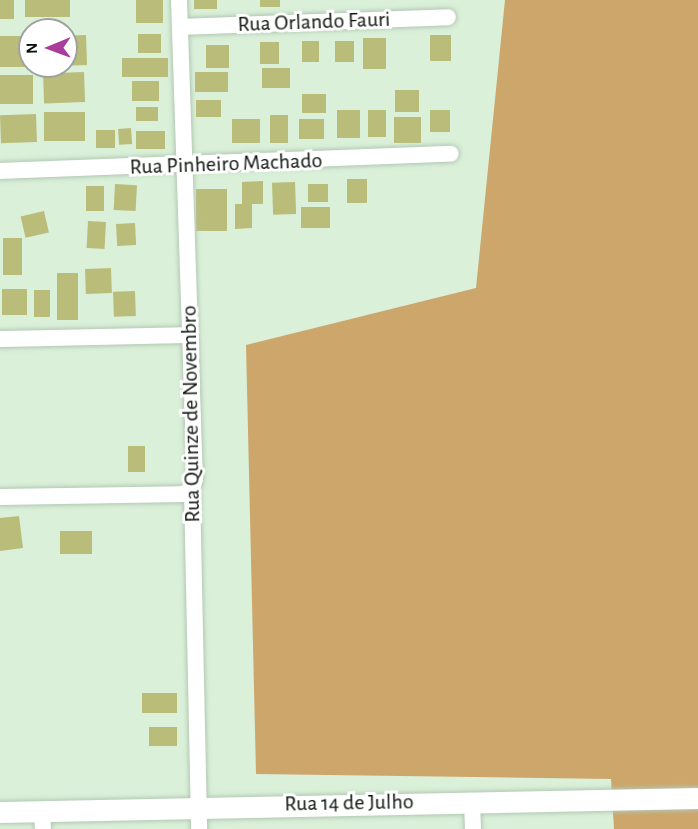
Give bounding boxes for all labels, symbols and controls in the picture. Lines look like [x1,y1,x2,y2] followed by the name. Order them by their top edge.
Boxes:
[237,6,391,38] street label: Rua Orlando Fauri
[18,18,78,78] north arrow
[24,43,40,54] text: N
[129,147,323,181] street label: Rua Pinheiro Machado
[176,305,206,523] street label: Rua Quinze de Novembro
[284,789,414,817] street label: Rua 14 de Julho

